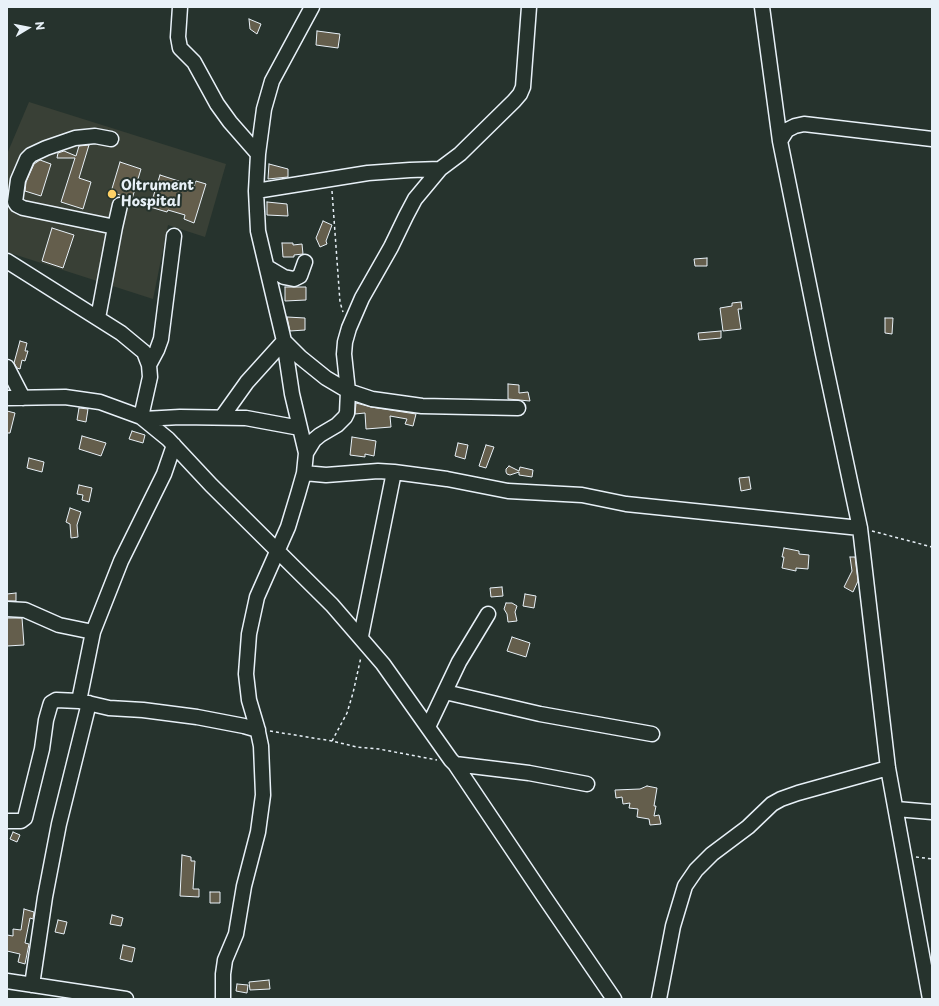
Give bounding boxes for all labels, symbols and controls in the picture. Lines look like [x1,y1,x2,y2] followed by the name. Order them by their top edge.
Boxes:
[8,8,48,48] north arrow
[31,20,49,32] text: N
[121,178,194,210] place label: Oltrument Hospital
[106,188,118,200] marker: Oltrument Hospital

